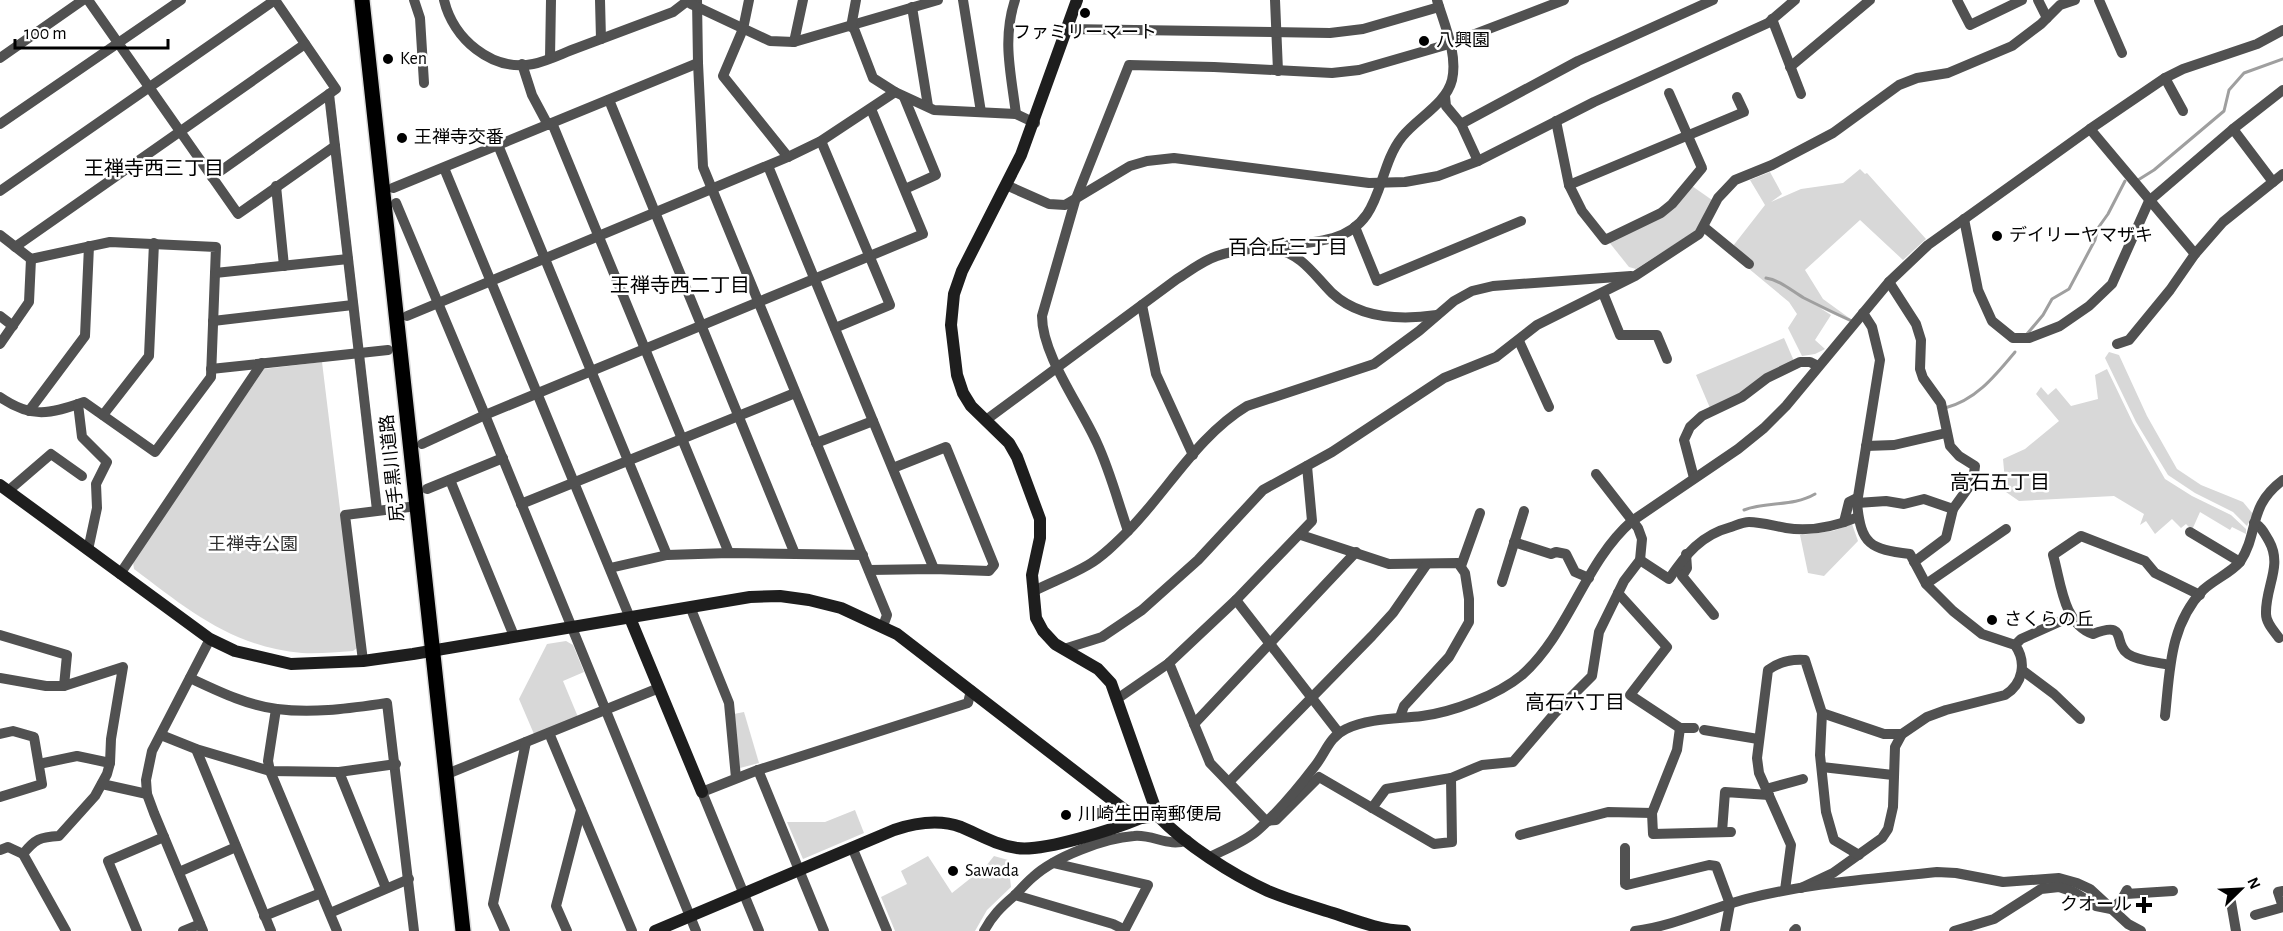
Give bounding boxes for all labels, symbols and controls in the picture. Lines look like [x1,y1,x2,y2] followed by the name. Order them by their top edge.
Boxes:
[1078,6,1092,20] marker: ファミリーマート
[15,12,168,50] scale bar
[1013,24,1157,42] place label: ファミリーマート
[24,25,67,43] text: 100 m
[1436,31,1490,50] place label: 八興園
[1417,34,1431,48] marker: 八興園
[400,50,427,68] place label: Ken
[381,52,395,66] marker: Ken
[414,128,504,147] place label: 王禅寺交番
[395,131,409,145] marker: 王禅寺交番
[84,158,224,179] district label: 王禅寺西三丁目
[2009,225,2153,245] place label: デイリーヤマザキ
[1990,229,2004,243] marker: デイリーヤマザキ
[1228,237,1348,258] district label: 百合丘三丁目
[610,275,750,296] district label: 王禅寺西二丁目
[376,413,408,523] street label: 尻手黒川道路
[1950,472,2050,493] district label: 高石五丁目
[208,535,298,554] park label: 王禅寺公園
[2004,610,2094,629] place label: さくらの丘
[1985,613,1999,627] marker: さくらの丘
[1525,692,1625,713] district label: 高石六丁目
[1078,805,1222,824] place label: 川崎生田南郵便局
[1059,808,1073,822] marker: 川崎生田南郵便局
[2211,859,2271,919] north arrow
[965,862,1019,880] place label: Sawada
[946,864,960,878] marker: Sawada
[2244,875,2263,892] text: N
[2060,895,2132,914] place label: クオール
[2137,898,2151,912] marker: クオール

